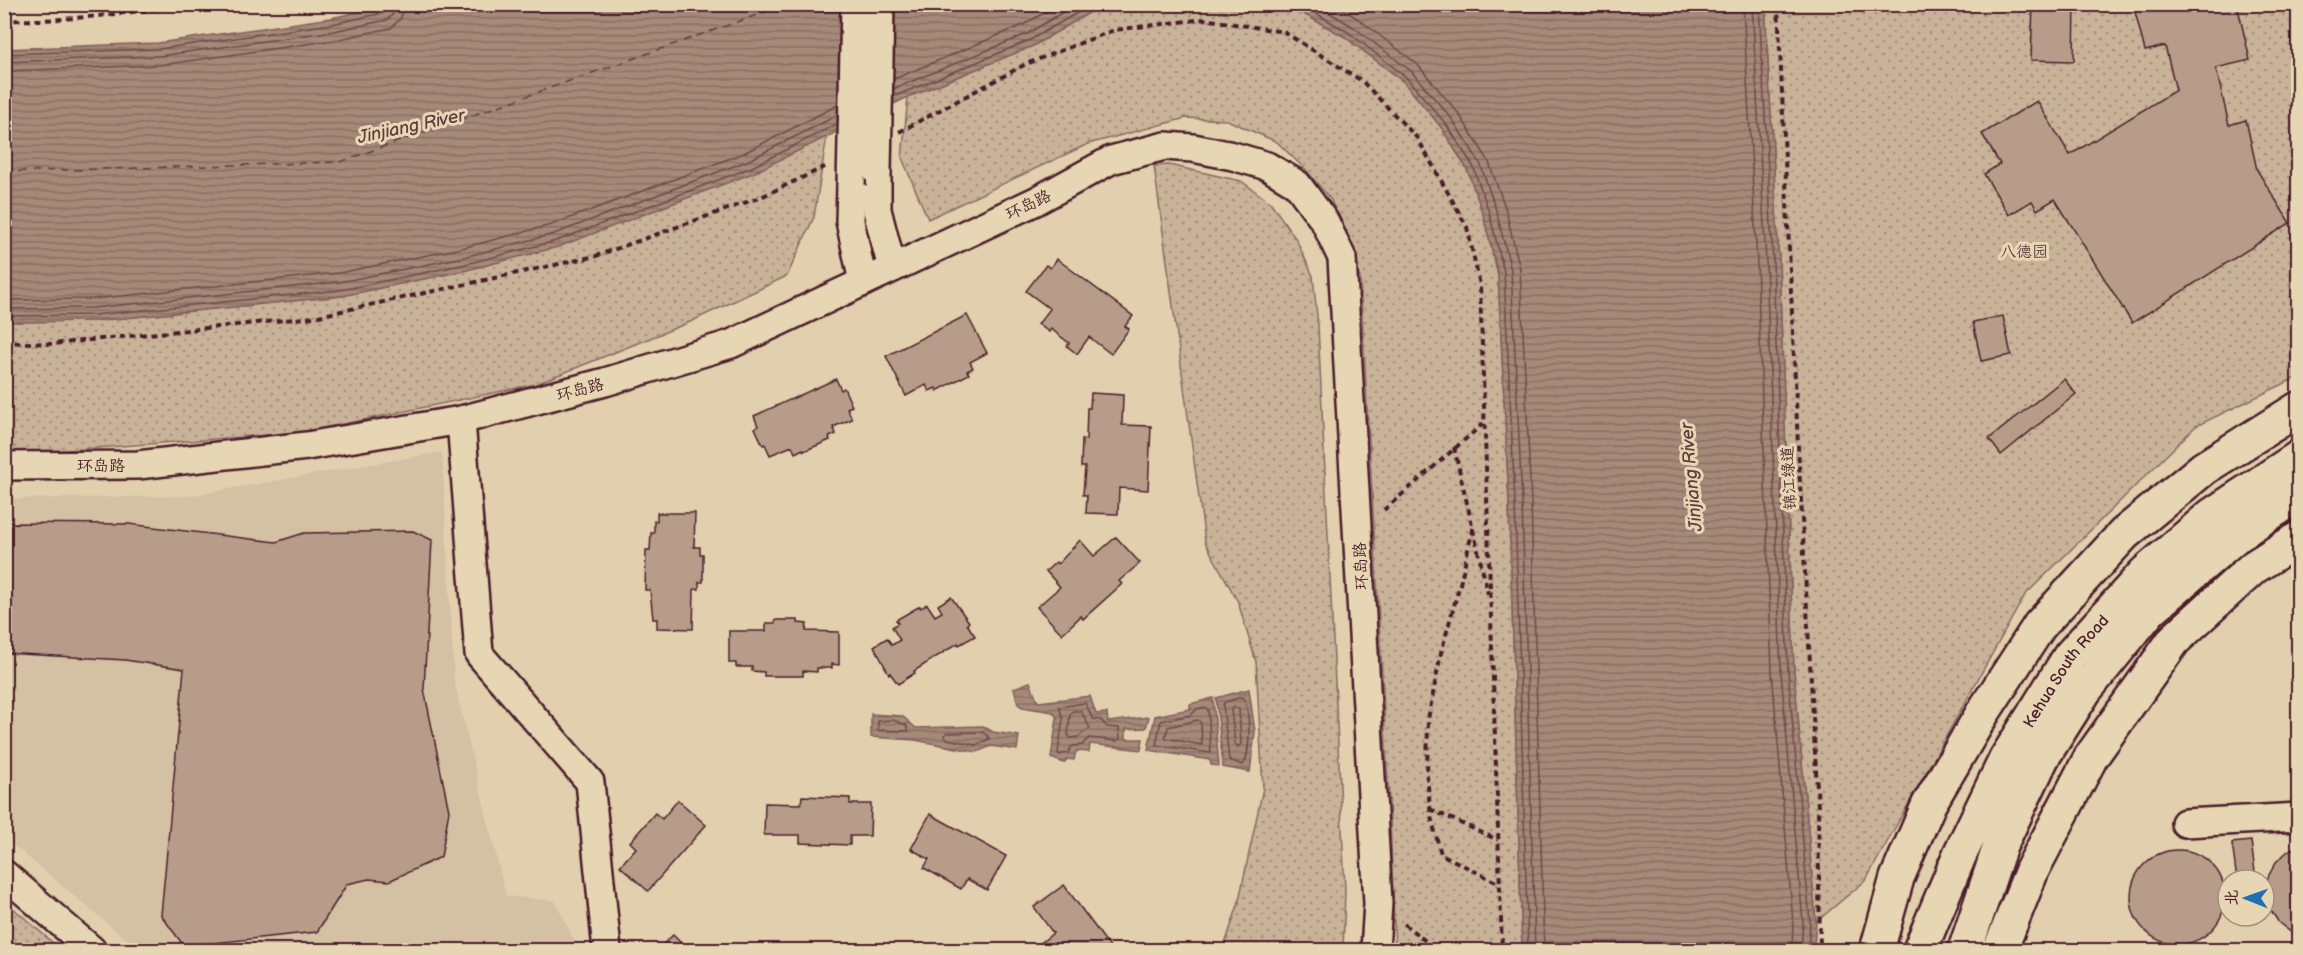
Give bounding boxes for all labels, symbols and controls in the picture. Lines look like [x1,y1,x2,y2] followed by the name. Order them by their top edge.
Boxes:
[355,105,468,148] water label: Jinjiang River
[1003,186,1054,224] street label: 环岛路
[2000,243,2048,262] park label: 八德园
[555,375,606,406] street label: 环岛路
[1676,420,1707,533] water label: Jinjiang River
[1778,445,1801,510] street label: 锦江绿道
[77,457,125,476] street label: 环岛路
[1351,541,1372,590] street label: 环岛路
[2020,612,2113,732] street label: Kehua South Road
[2216,868,2276,928] north arrow
[2223,890,2242,906] text: 北

